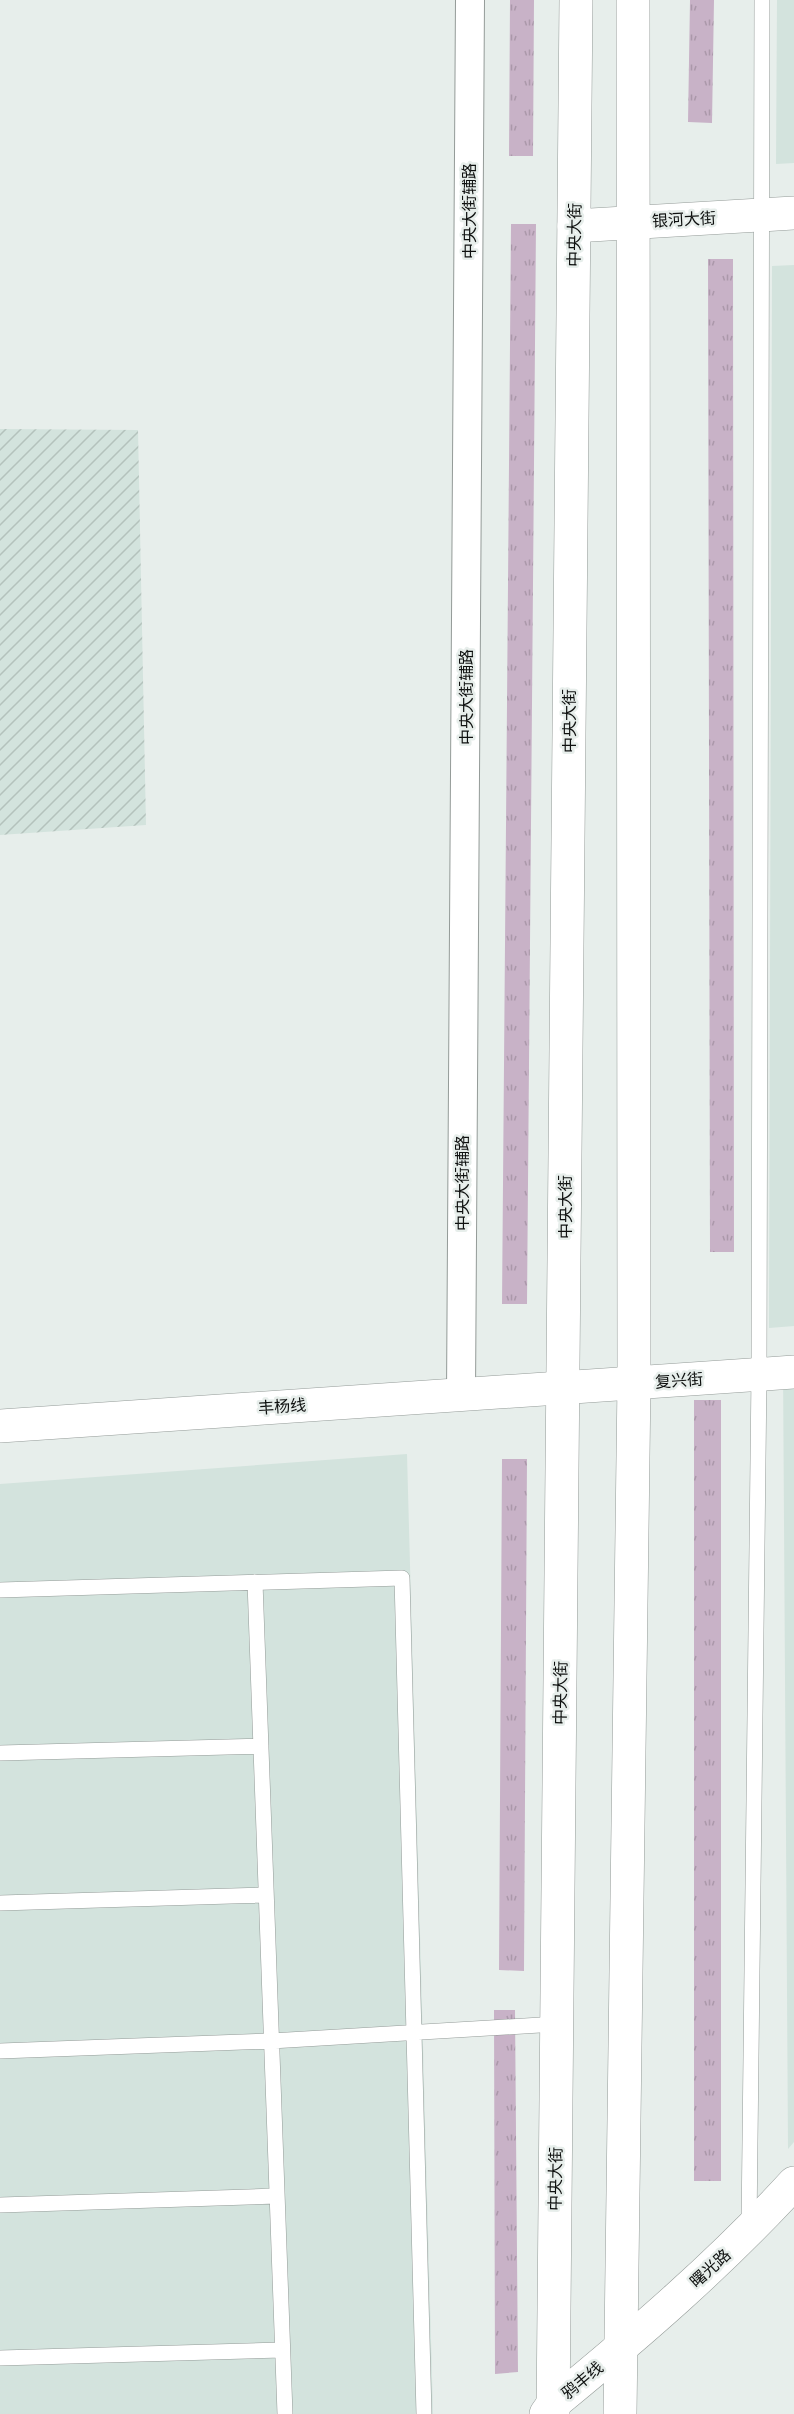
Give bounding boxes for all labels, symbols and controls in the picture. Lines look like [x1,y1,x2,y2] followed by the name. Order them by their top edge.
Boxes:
[458,163,480,259] street label: 中央大街辅路
[562,203,586,267] street label: 中央大街
[651,206,717,232] street label: 银河大街
[455,649,477,745] street label: 中央大街辅路
[558,689,580,753] street label: 中央大街
[451,1135,473,1231] street label: 中央大街辅路
[554,1175,576,1239] street label: 中央大街
[654,1367,704,1393] street label: 复兴街
[257,1393,307,1419] street label: 丰杨线
[548,1661,572,1725] street label: 中央大街
[543,2147,567,2211] street label: 中央大街
[685,2244,735,2292] street label: 曙光路
[557,2356,607,2404] street label: 鸦丰线

